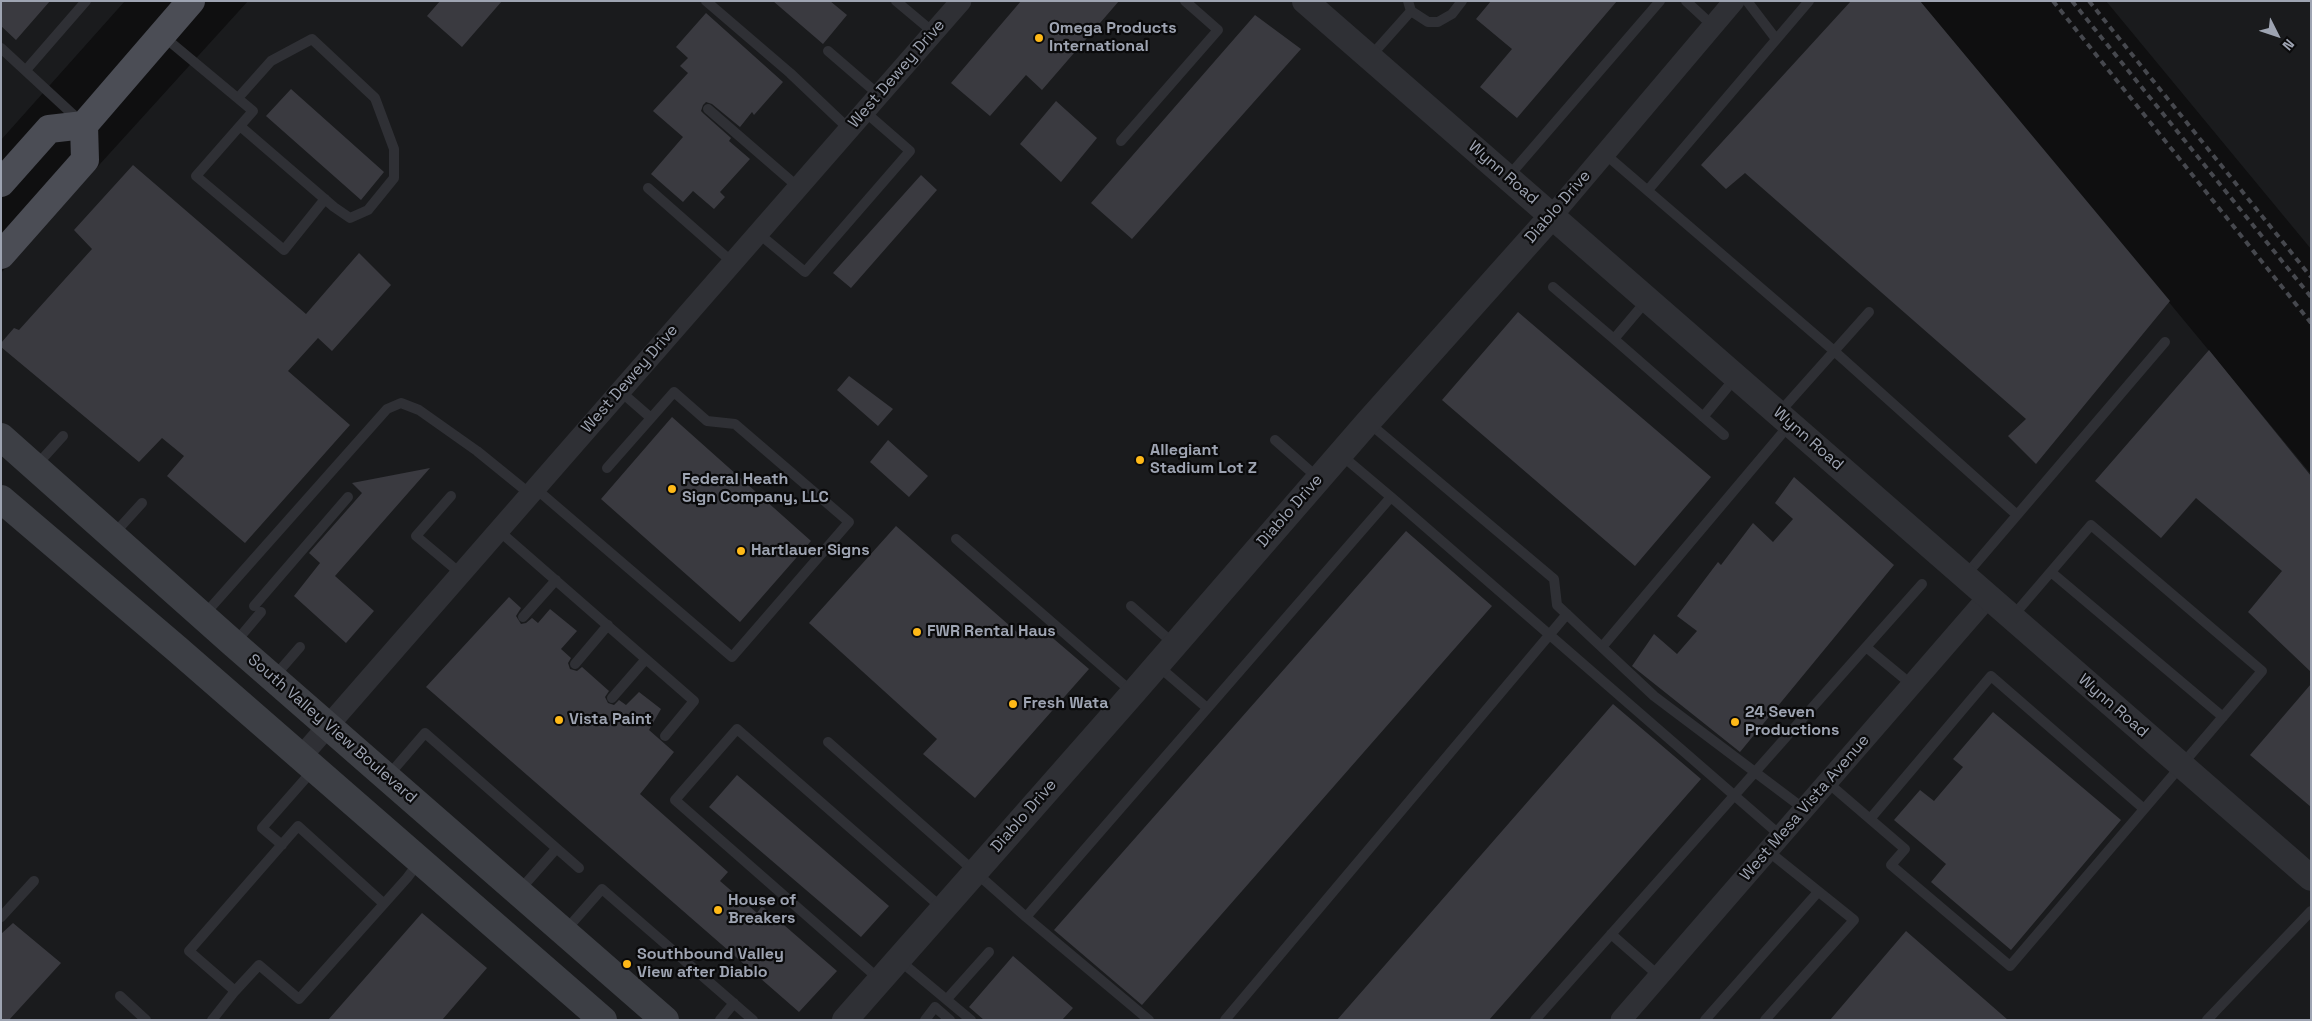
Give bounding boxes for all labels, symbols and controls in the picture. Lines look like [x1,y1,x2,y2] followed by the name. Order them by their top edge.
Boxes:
[2252,10,2302,60] north arrow
[845,16,949,132] street label: West Dewey Drive
[1049,19,1177,57] place label: Omega Products International
[1033,32,1045,44] marker: Omega Products International
[2278,35,2298,54] text: N
[1464,137,1542,209] street label: Wynn Road
[1521,167,1595,247] street label: Diablo Drive
[578,321,682,437] street label: West Dewey Drive
[1769,403,1847,475] street label: Wynn Road
[1150,441,1257,479] place label: Allegiant Stadium Lot Z
[1134,454,1146,466] marker: Allegiant Stadium Lot Z
[682,470,829,508] place label: Federal Heath Sign Company, LLC
[1253,471,1327,551] street label: Diablo Drive
[666,483,678,495] marker: Federal Heath Sign Company, LLC
[751,541,870,561] place label: Hartlauer Signs
[735,545,747,557] marker: Hartlauer Signs
[927,622,1056,642] place label: FWR Rental Haus
[911,626,923,638] marker: FWR Rental Haus
[244,650,420,808] street label: South Valley View Boulevard
[2074,670,2152,742] street label: Wynn Road
[1023,694,1109,714] place label: Fresh Wata
[1007,698,1019,710] marker: Fresh Wata
[1745,703,1839,741] place label: 24 Seven Productions
[569,710,652,730] place label: Vista Paint
[553,714,565,726] marker: Vista Paint
[1729,716,1741,728] marker: 24 Seven Productions
[1736,731,1874,885] street label: West Mesa Vista Avenue
[987,776,1061,856] street label: Diablo Drive
[728,891,796,929] place label: House of Breakers
[712,904,724,916] marker: House of Breakers
[637,945,784,983] place label: Southbound Valley View after Diablo
[621,958,633,970] marker: Southbound Valley View after Diablo

